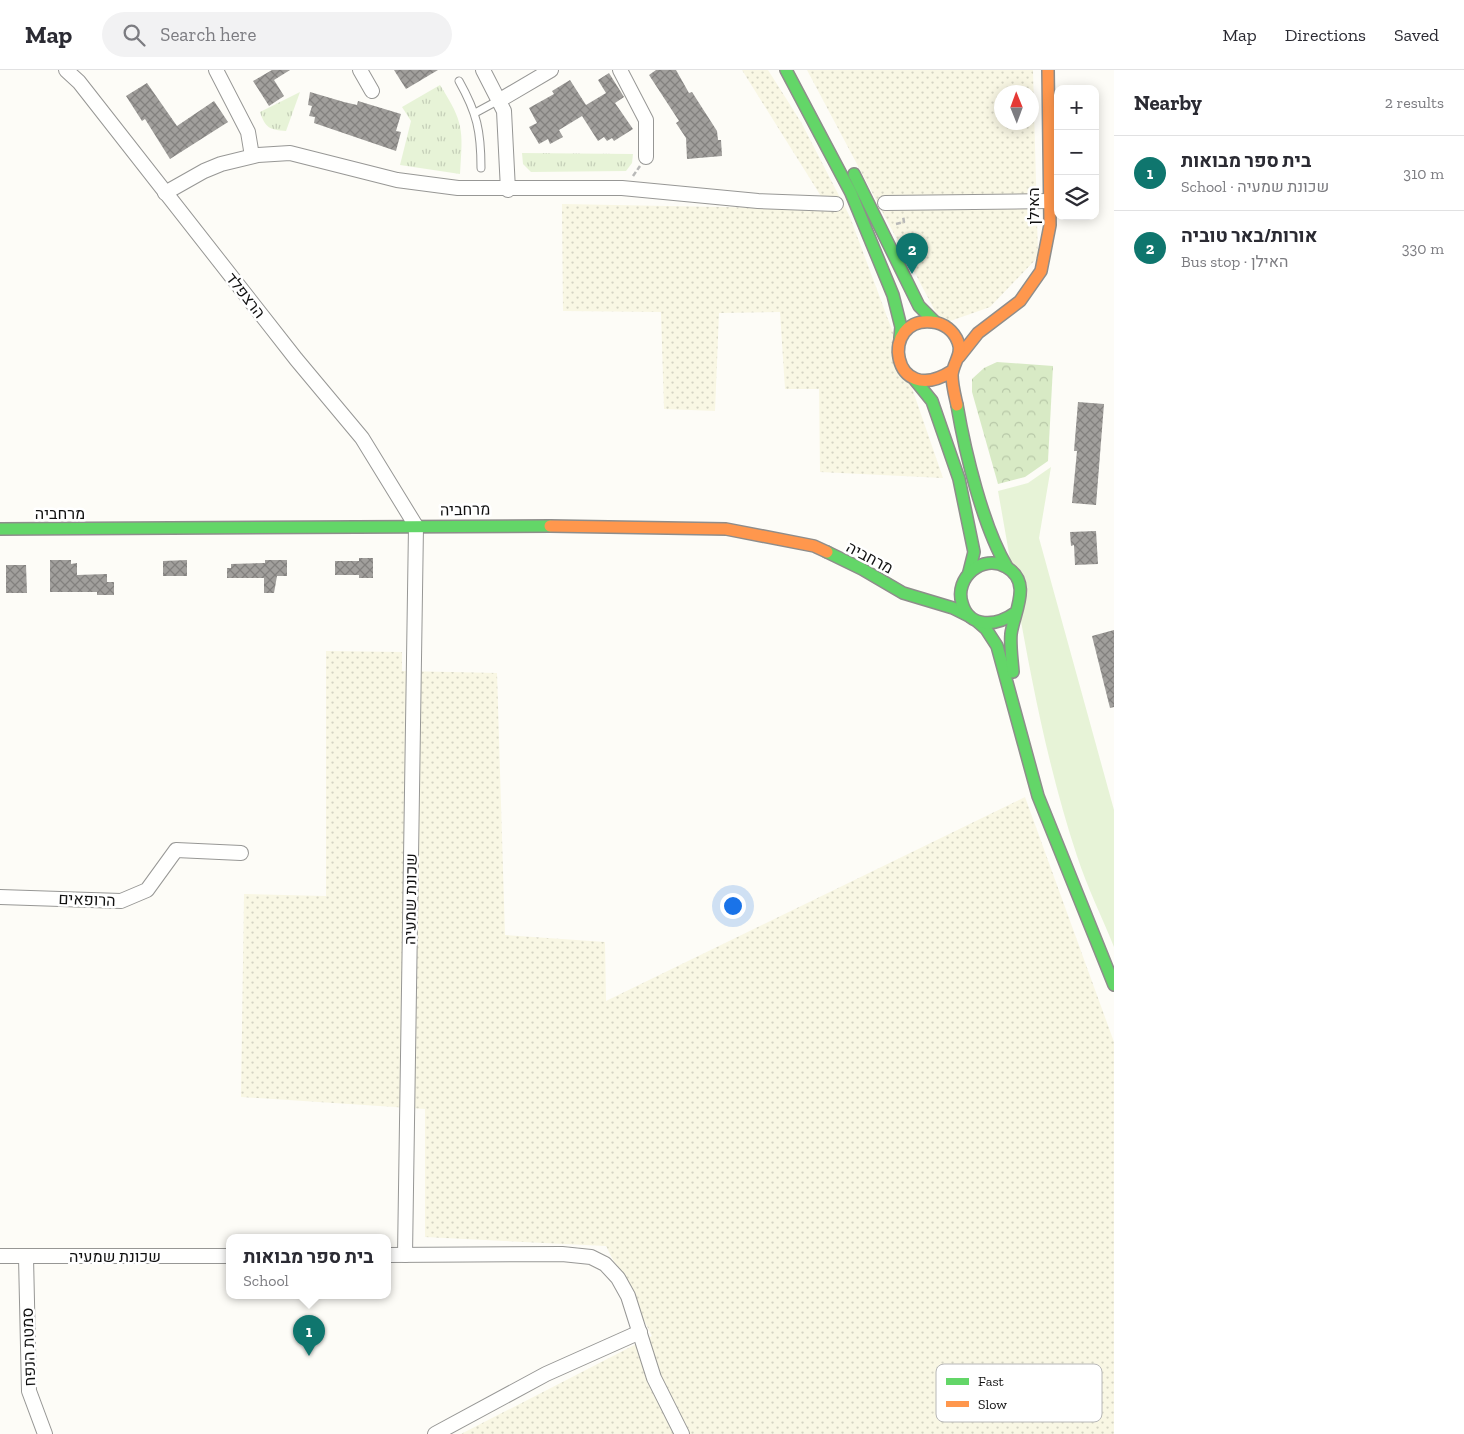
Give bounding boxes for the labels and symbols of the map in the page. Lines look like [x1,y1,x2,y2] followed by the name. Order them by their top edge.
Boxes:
[994,85,1039,130] north arrow
[1024,187,1043,225] street label: האילן
[896,233,928,274] pin: 2
[222,269,269,322] street label: הרצפלד
[440,500,490,519] street label: מרחביה
[35,504,85,523] street label: מרחביה
[843,537,896,578] street label: מרחביה
[400,853,421,945] street label: שכונת שמעיה
[58,889,116,910] street label: הרופאים
[720,893,746,919] your location
[69,1247,161,1266] street label: שכונת שמעיה
[18,1307,39,1387] street label: סמטת הנפח
[293,1315,325,1356] pin: 1
[936,1364,1102,1422] legend
[978,1373,1005,1390] text: Fast
[978,1396,1007,1413] text: Slow

